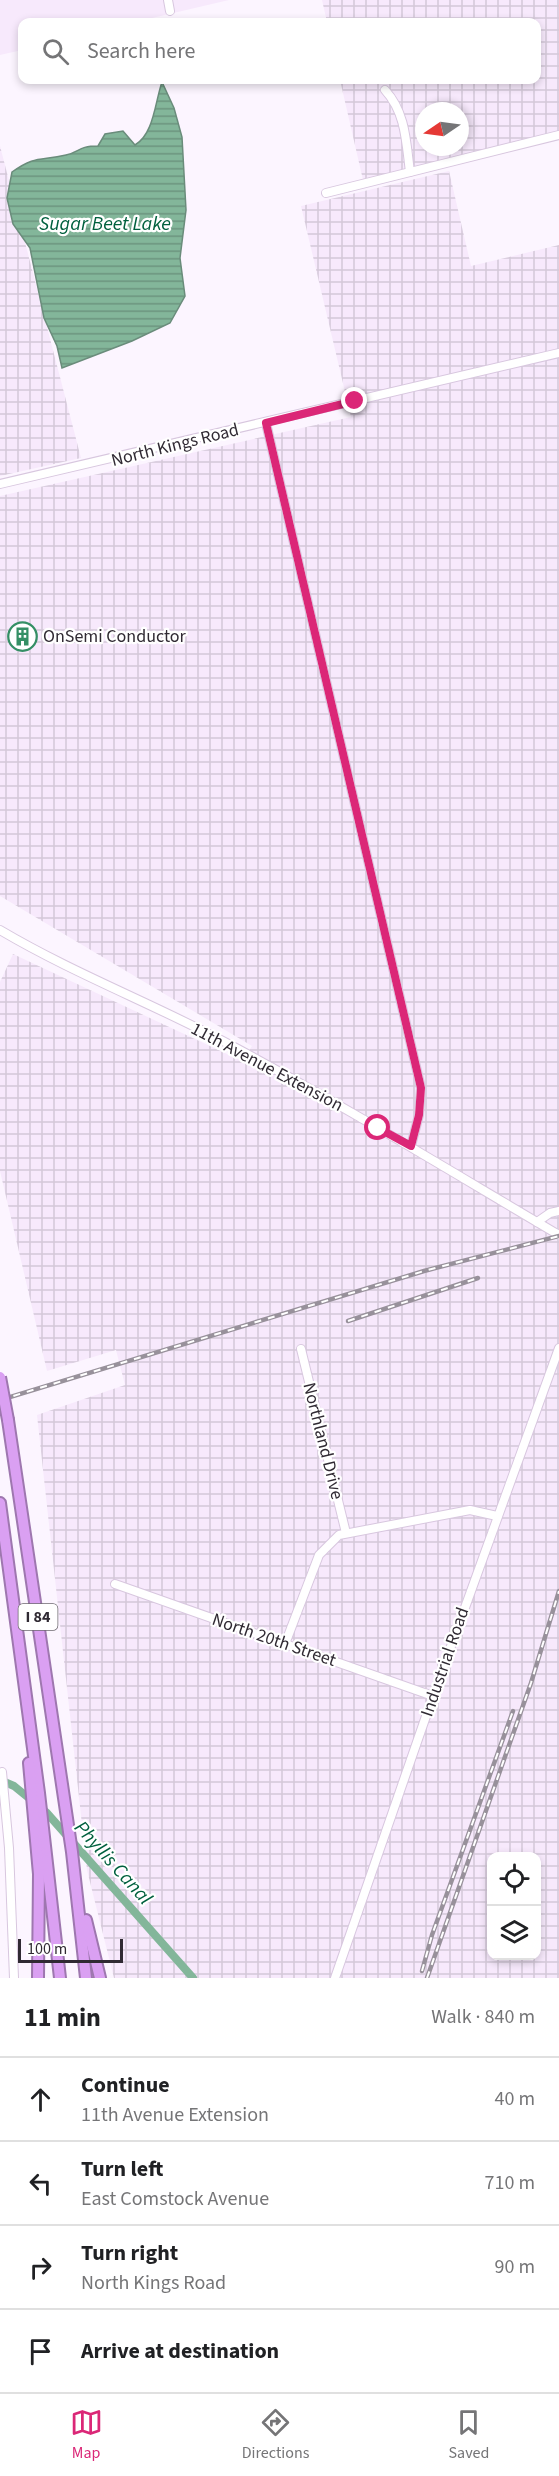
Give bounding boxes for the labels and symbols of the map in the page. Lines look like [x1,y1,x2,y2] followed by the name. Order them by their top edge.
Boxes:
[415,102,469,156] north arrow
[39,210,171,238] water label: Sugar Beet Lake
[341,387,367,413] route end
[109,417,241,473] street label: North Kings Road
[6,620,38,652] building icon: OnSemi Conductor
[43,624,187,649] place label: OnSemi Conductor
[186,1016,348,1118] street label: 11th Avenue Extension
[364,1114,390,1140] route start
[296,1380,350,1502] street label: Northland Drive
[18,1604,57,1630] road number: I 84
[415,1604,475,1720] street label: Industrial Road
[209,1607,339,1673] street label: North 20th Street
[67,1815,159,1911] water label: Phyllis Canal
[18,1936,123,1964] scale bar

